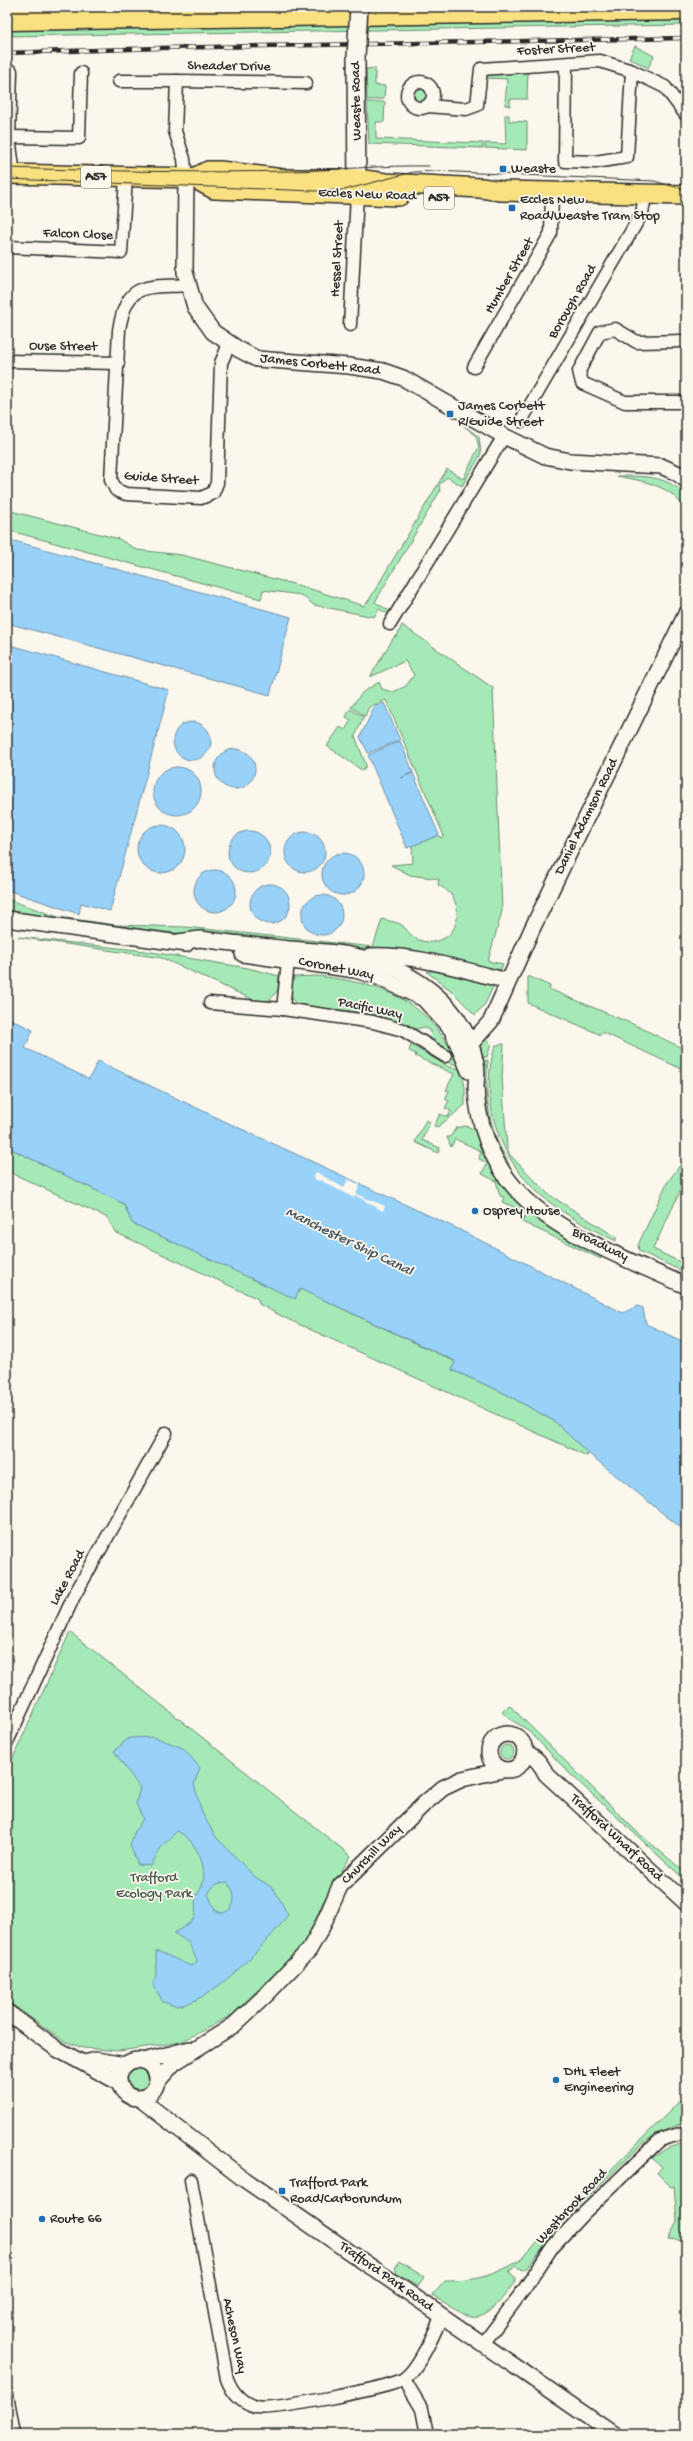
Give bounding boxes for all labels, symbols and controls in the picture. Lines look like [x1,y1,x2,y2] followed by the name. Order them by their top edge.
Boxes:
[516,39,597,61] street label: Foster Street
[187,58,272,76] street label: Sheader Drive
[348,60,366,141] street label: Weaste Road
[511,161,557,178] place label: Weaste
[498,164,508,174] marker: Weaste
[81,166,111,188] road number: A57
[318,185,418,205] street label: Eccles New Road
[424,187,454,209] road number: A57
[520,192,660,225] place label: Eccles New Road/Weaste Tram Stop
[507,203,517,213] marker: Eccles New Road/Weaste Tram Stop
[328,219,349,298] street label: Hessel Street
[42,225,114,245] street label: Falcon Close
[481,234,539,317] street label: Humber Street
[544,260,602,343] street label: Borough Road
[29,338,98,356] street label: Ouse Street
[259,350,383,380] street label: James Corbett Road
[458,398,546,431] place label: James Corbett R/Guide Street
[445,409,455,419] marker: James Corbett R/Guide Street
[123,468,200,490] street label: Guide Street
[551,754,623,879] street label: Daniel Adamson Road
[297,953,375,985] street label: Coronet Way
[335,994,404,1024] street label: Pacific Way
[282,1203,417,1281] water label: Manchester Ship Canal
[483,1203,561,1220] place label: Osprey House
[470,1206,480,1216] marker: Osprey House
[568,1224,631,1266] street label: Broadway
[46,1546,90,1609] street label: Lake Road
[565,1790,667,1887] street label: Trafford Wharf Road
[338,1821,406,1889] street label: Churchill Way
[116,1870,194,1903] park label: Trafford Ecology Park
[563,2064,634,2097] place label: DHL Fleet Engineering
[551,2075,561,2085] marker: DHL Fleet Engineering
[533,2164,613,2248] street label: Westbrook Road
[289,2175,402,2208] place label: Trafford Park Road/Carborundum
[277,2186,287,2196] marker: Trafford Park Road/Carborundum
[50,2211,103,2228] place label: Route 66
[37,2214,47,2224] marker: Route 66
[335,2238,438,2317] street label: Trafford Park Road
[218,2297,250,2375] street label: Acheson Way

